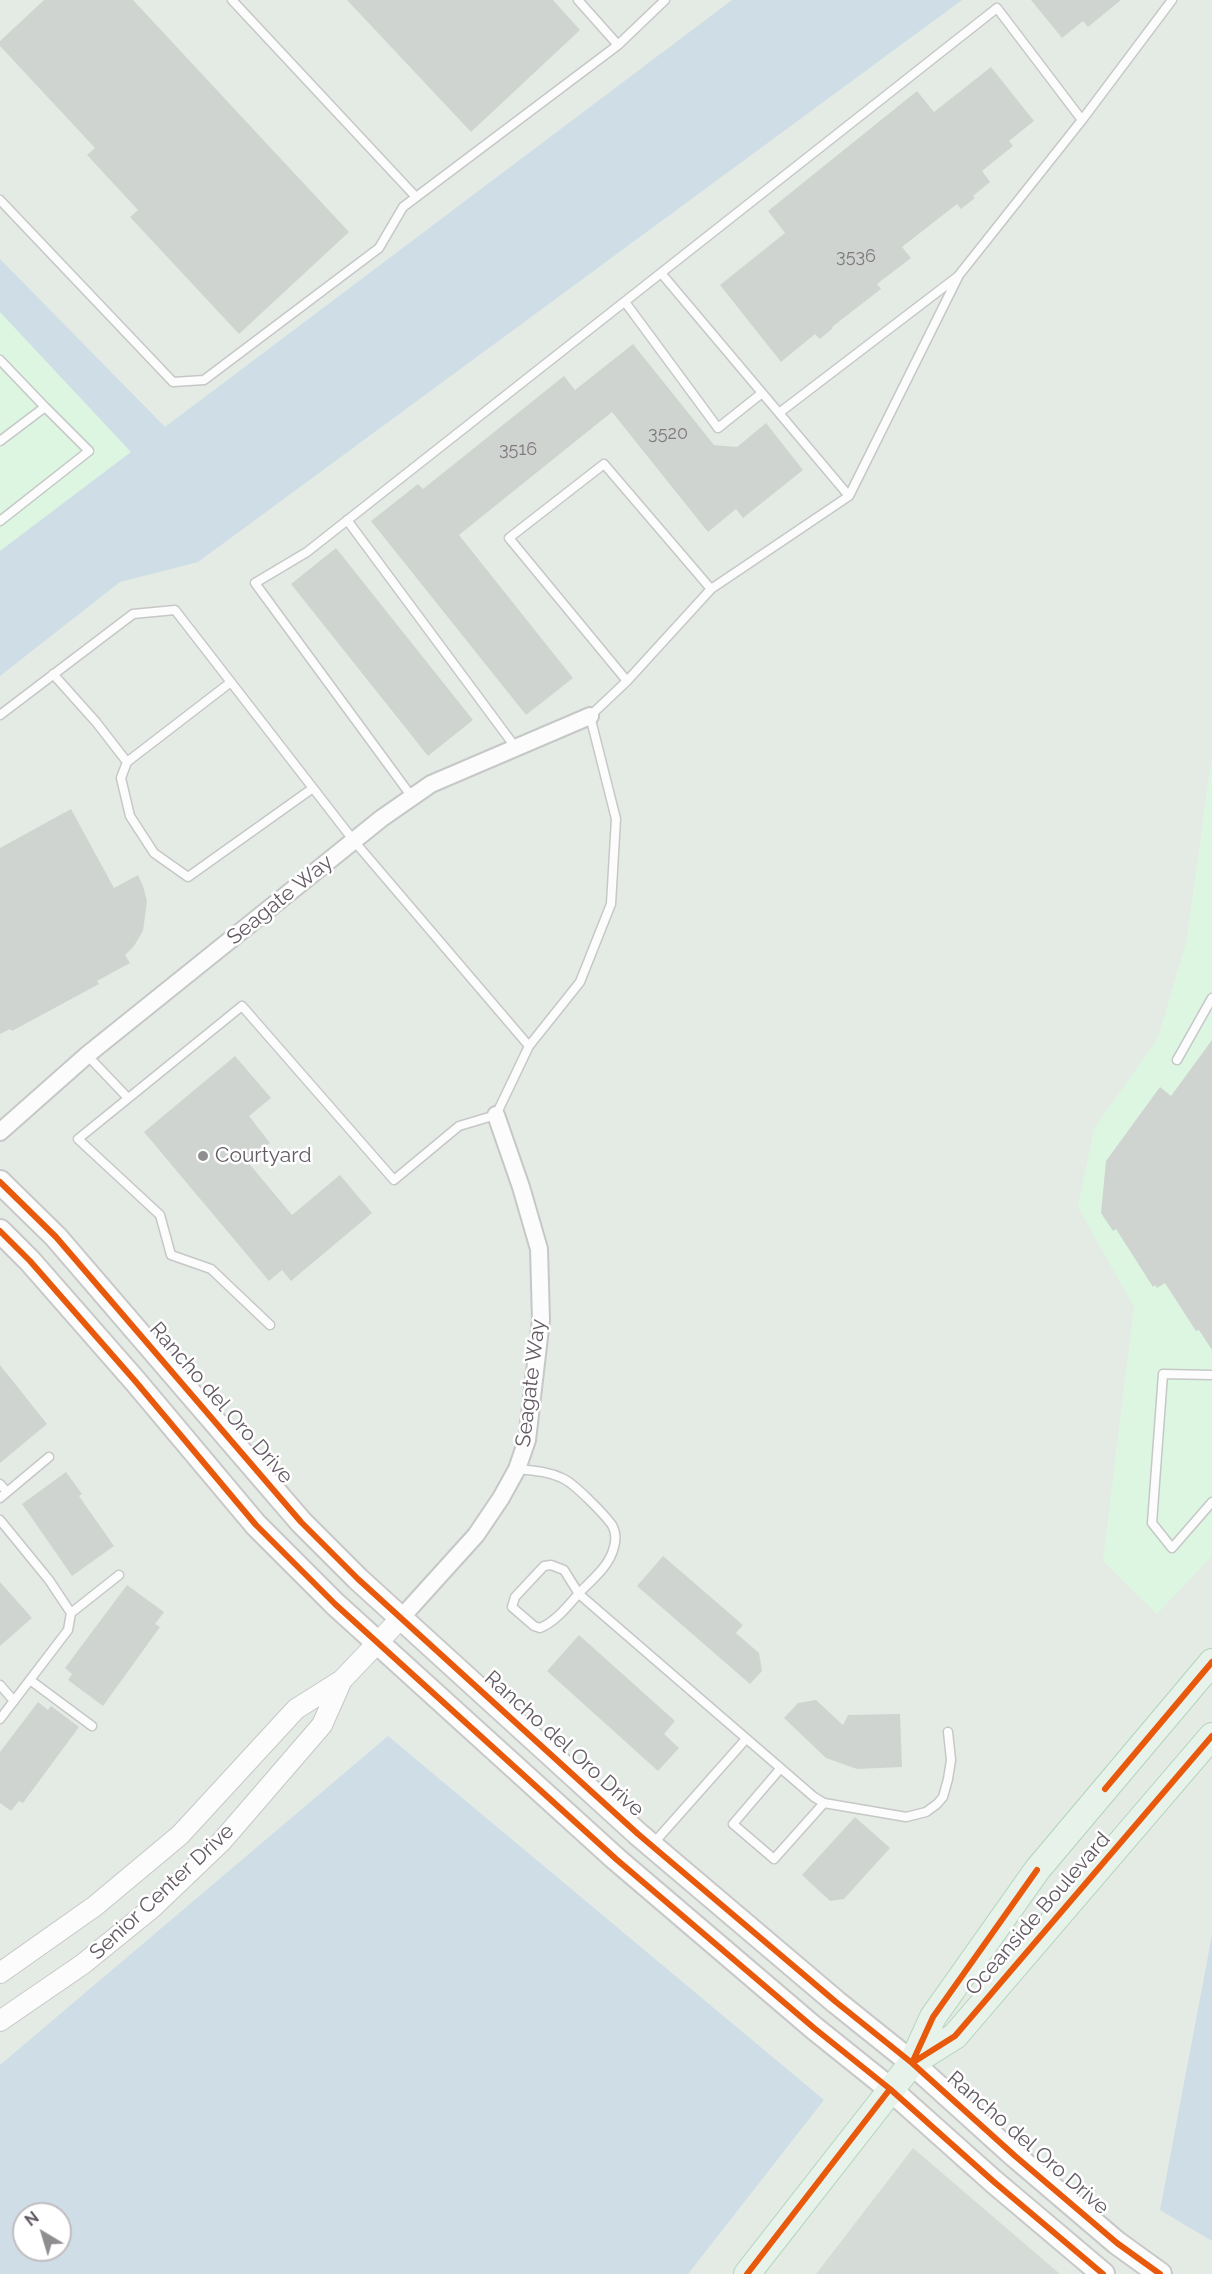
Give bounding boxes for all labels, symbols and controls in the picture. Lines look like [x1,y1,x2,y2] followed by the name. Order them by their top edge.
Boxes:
[836,246,876,268] house number: 3536
[648,423,688,445] house number: 3520
[499,439,537,461] house number: 3516
[222,850,338,950] street label: Seagate Way
[215,1143,311,1169] place label: Courtyard
[196,1149,210,1163] marker: Courtyard
[144,1317,298,1489] street label: Rancho del Oro Drive
[511,1318,551,1448] street label: Seagate Way
[479,1666,649,1822] street label: Rancho del Oro Drive
[85,1819,239,1965] street label: Senior Center Drive
[960,1827,1116,2001] street label: Oceanside Boulevard
[942,2066,1114,2220] street label: Rancho del Oro Drive
[12,2202,72,2262] north arrow
[21,2208,43,2230] text: N

